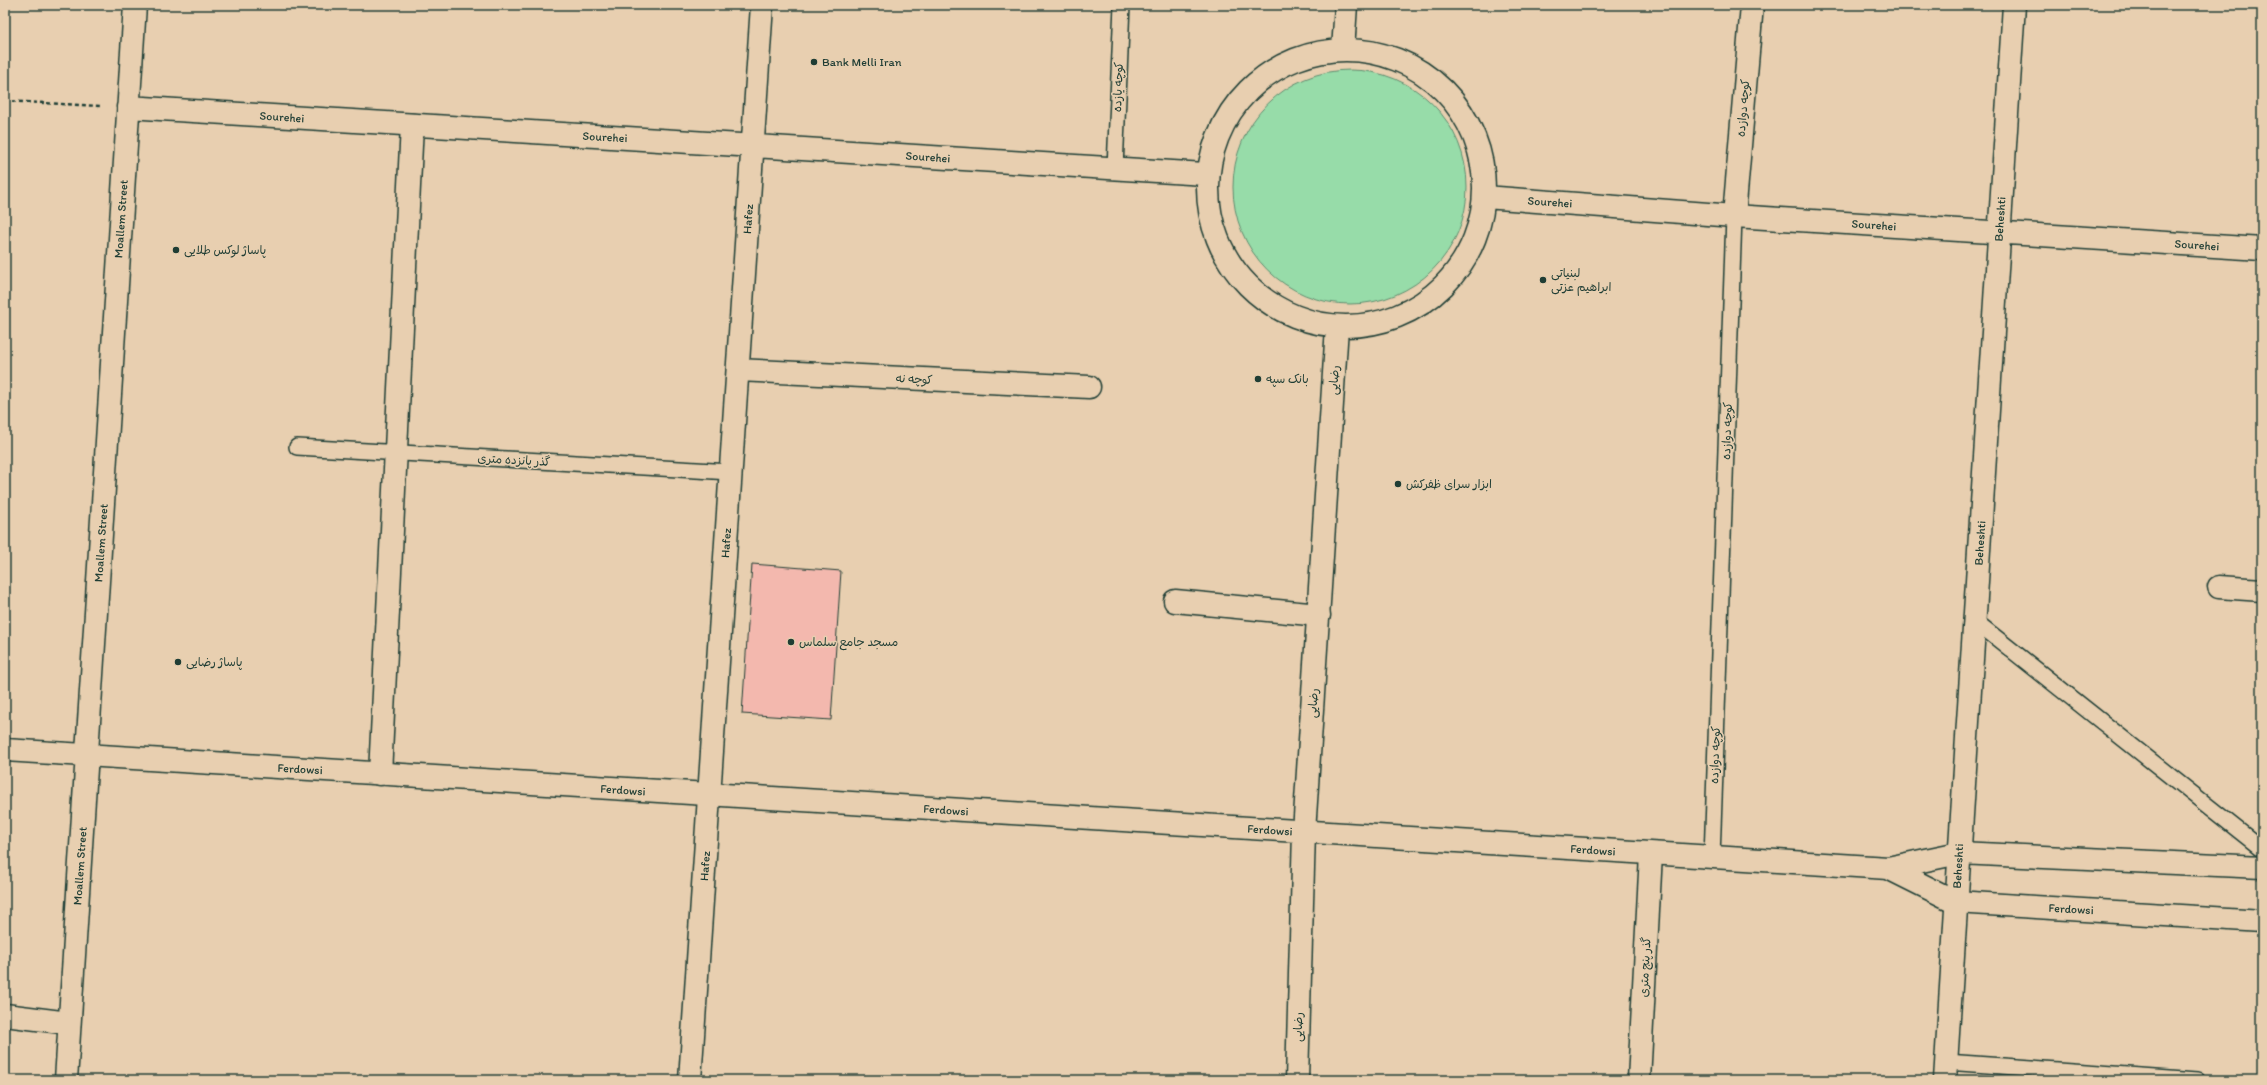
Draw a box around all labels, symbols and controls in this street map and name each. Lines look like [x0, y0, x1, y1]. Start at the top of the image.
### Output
place label: Bank Melli Iran [822, 55, 902, 69]
marker: Bank Melli Iran [809, 57, 819, 67]
street label: کوچه یازده [1110, 62, 1126, 112]
street label: کوچه دوازده [1734, 79, 1753, 138]
street label: Sourehei [259, 108, 305, 126]
street label: Sourehei [582, 129, 628, 145]
street label: Sourehei [905, 148, 951, 166]
street label: Moallem Street [111, 179, 131, 259]
street label: Sourehei [1527, 193, 1573, 211]
street label: Beheshti [1991, 196, 2009, 242]
street label: Hafez [740, 203, 756, 235]
street label: Sourehei [1851, 216, 1897, 234]
street label: Sourehei [2174, 236, 2220, 254]
place label: پاساژ لوکس طلایی [184, 243, 266, 258]
marker: پاساژ لوکس طلایی [171, 245, 181, 255]
place label: لبنیاتی ابراهیم عزتی [1551, 266, 1612, 296]
marker: لبنیاتی ابراهیم عزتی [1538, 275, 1548, 285]
street label: رضایی [1326, 365, 1343, 395]
street label: کوچه نه [895, 371, 933, 387]
place label: بانک سپه [1266, 372, 1309, 387]
marker: بانک سپه [1253, 374, 1263, 384]
street label: کوچه دوازده [1719, 402, 1736, 460]
street label: گذر پانزده متری [477, 451, 551, 470]
place label: ابزار سرای ظفرکش [1406, 477, 1492, 492]
marker: ابزار سرای ظفرکش [1393, 479, 1403, 489]
street label: Moallem Street [91, 503, 111, 583]
street label: Beheshti [1971, 520, 1989, 566]
street label: Hafez [718, 527, 734, 559]
place label: مسجد جامع سلماس [799, 635, 898, 651]
marker: مسجد جامع سلماس [786, 637, 796, 647]
place label: پاساژ رضایی [186, 655, 243, 670]
marker: پاساژ رضایی [173, 657, 183, 667]
street label: رضایی [1305, 688, 1322, 718]
street label: کوچه دوازده [1707, 726, 1724, 784]
street label: Ferdowsi [277, 761, 323, 777]
street label: Ferdowsi [600, 781, 646, 799]
street label: Ferdowsi [923, 801, 969, 819]
street label: Ferdowsi [1247, 821, 1293, 839]
street label: Moallem Street [70, 826, 90, 906]
street label: Ferdowsi [1570, 841, 1616, 859]
street label: Beheshti [1950, 843, 1966, 889]
street label: Hafez [697, 850, 713, 882]
street label: Ferdowsi [2048, 901, 2094, 917]
street label: گذر پنج متری [1636, 936, 1656, 998]
street label: رضایی [1290, 1012, 1307, 1042]

